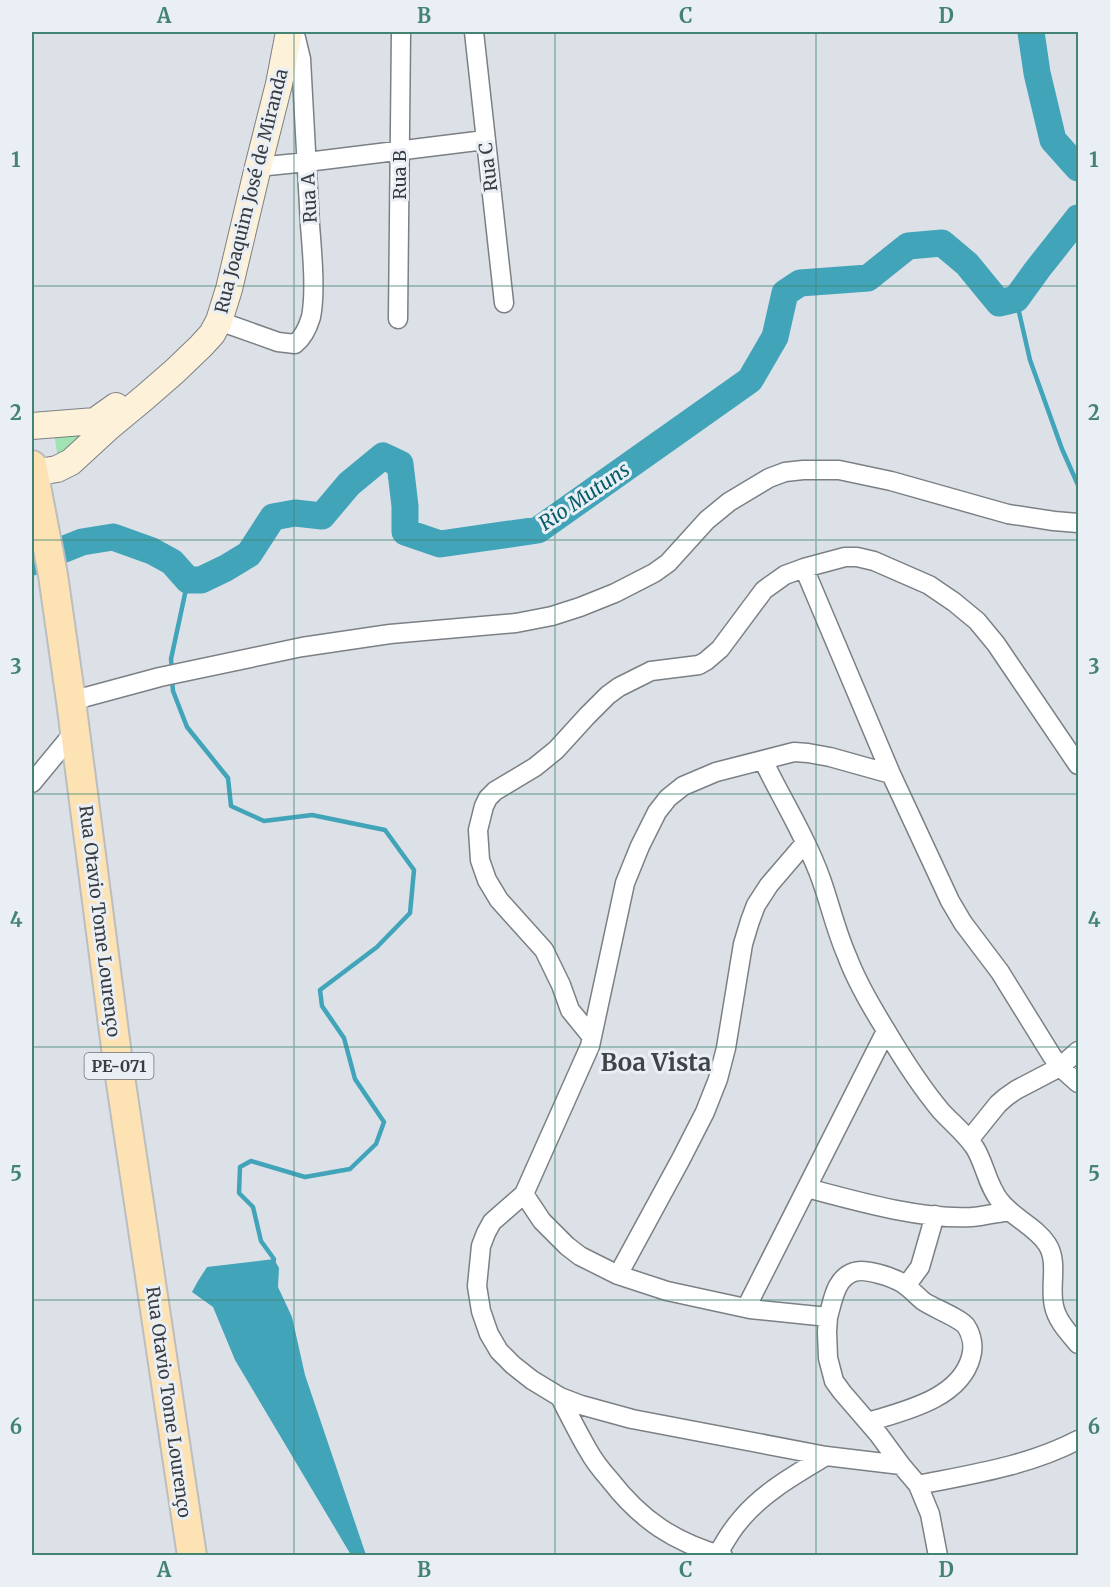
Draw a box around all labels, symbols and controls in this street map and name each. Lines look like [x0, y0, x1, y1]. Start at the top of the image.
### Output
text: A [156, 3, 172, 28]
text: B [417, 3, 431, 28]
text: C [679, 3, 693, 28]
text: D [938, 3, 954, 28]
street label: Rua Joaquim José de Miranda [209, 66, 293, 316]
street label: Rua C [474, 141, 502, 193]
text: 1 [11, 147, 21, 172]
text: 1 [1089, 147, 1099, 172]
street label: Rua B [388, 150, 411, 200]
street label: Rua A [296, 172, 322, 224]
text: 2 [10, 400, 22, 425]
text: 2 [1088, 400, 1100, 425]
water label: Rio Mutuns [534, 457, 634, 535]
text: 3 [10, 654, 22, 679]
text: 3 [1088, 654, 1100, 679]
street label: Rua Otavio Tome Lourenço [74, 804, 126, 1038]
text: 4 [10, 907, 23, 932]
text: 4 [1088, 907, 1101, 932]
district label: Boa Vista [601, 1047, 711, 1078]
road number: PE-071 [84, 1053, 154, 1079]
text: 5 [10, 1161, 22, 1186]
text: 5 [1088, 1161, 1100, 1186]
street label: Rua Otavio Tome Lourenço [141, 1285, 197, 1519]
text: 6 [10, 1414, 22, 1439]
text: 6 [1088, 1414, 1100, 1439]
text: A [156, 1557, 172, 1582]
text: B [417, 1557, 431, 1582]
text: C [679, 1557, 693, 1582]
text: D [938, 1557, 954, 1582]

